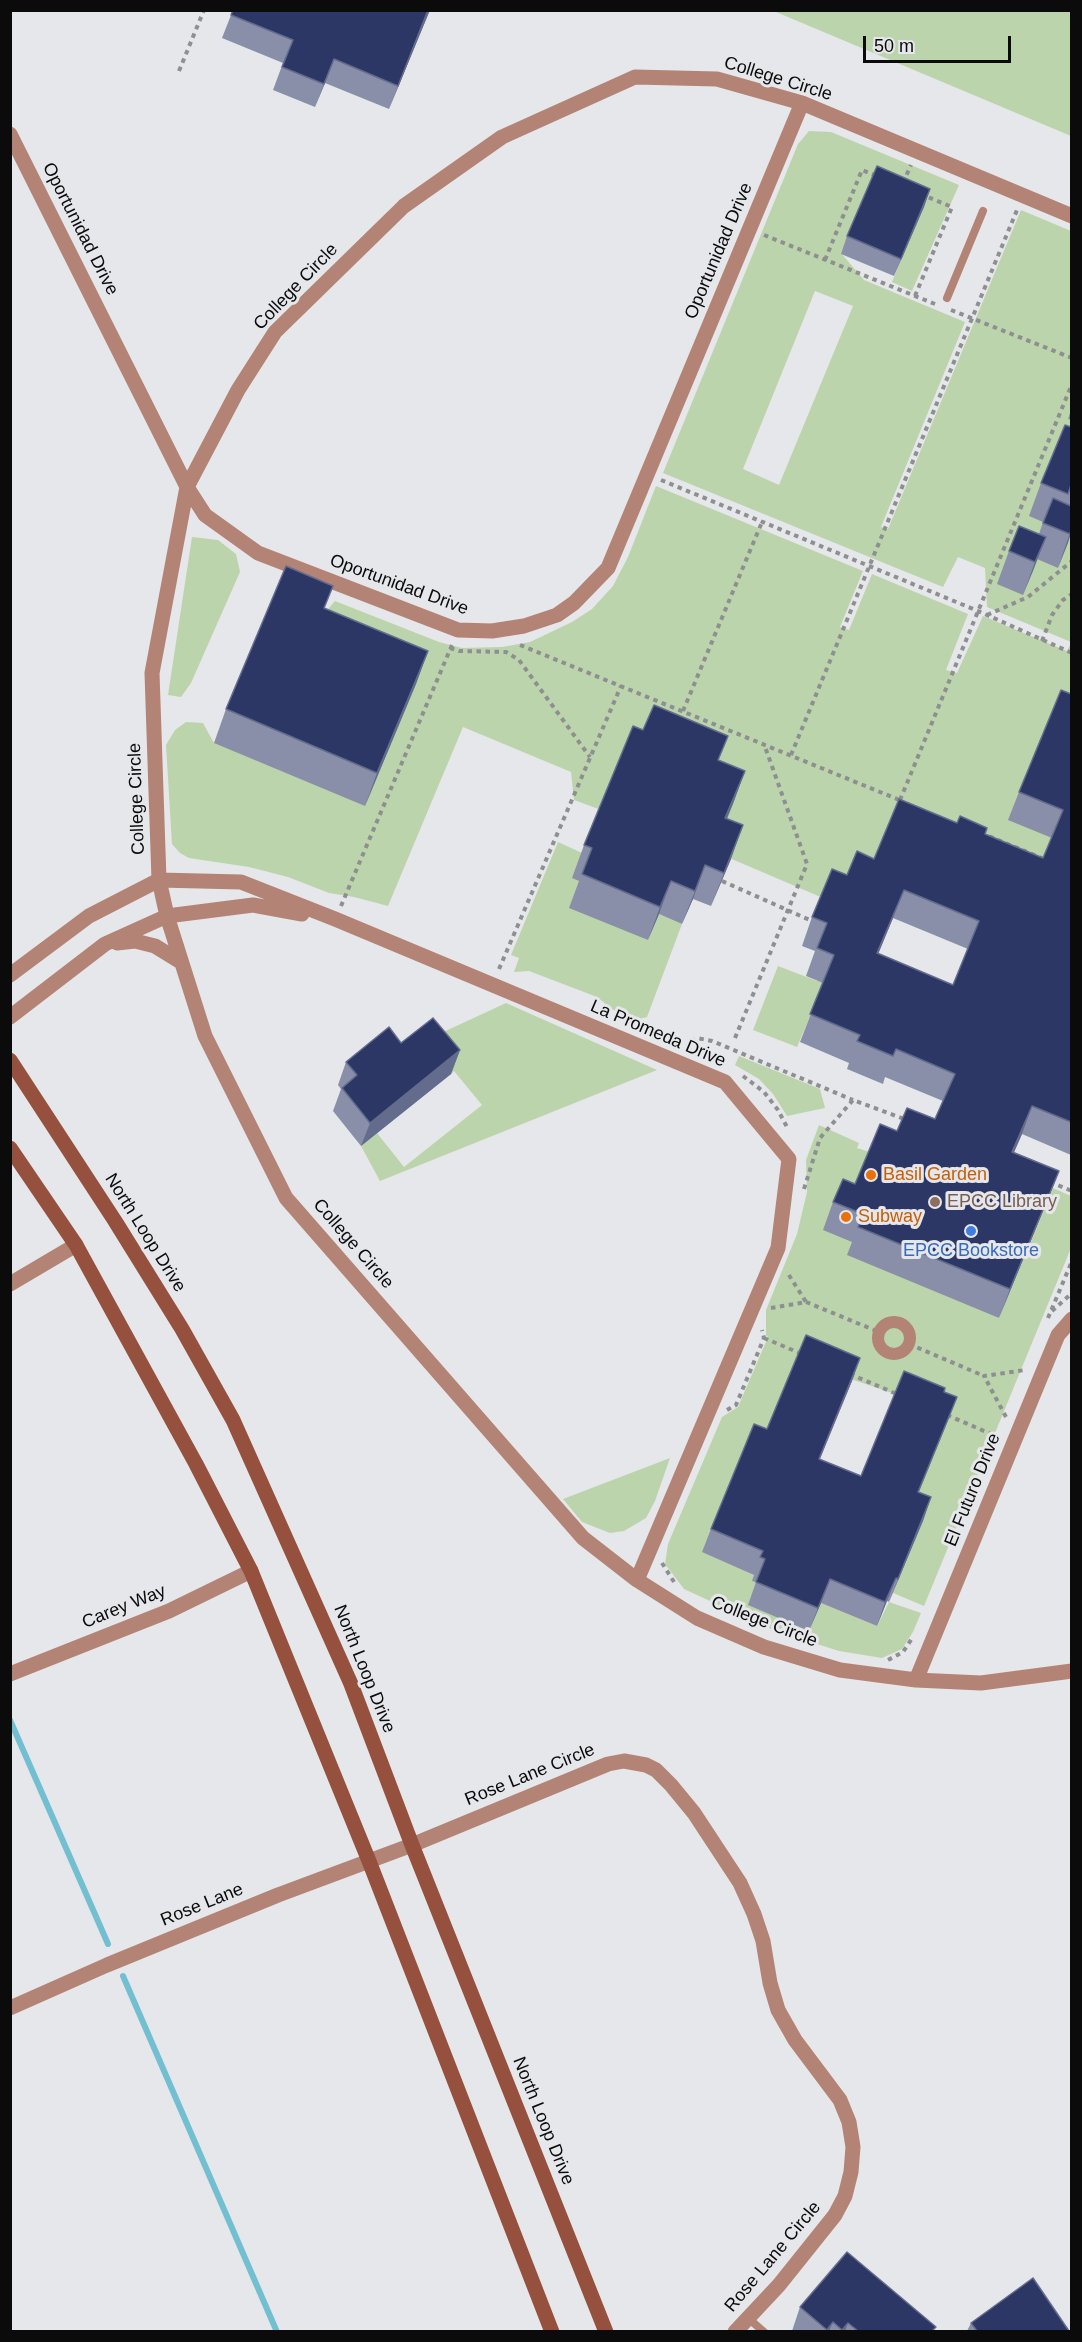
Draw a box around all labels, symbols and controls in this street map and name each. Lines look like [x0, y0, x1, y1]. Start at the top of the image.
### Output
scale bar [866, 24, 1014, 62]
text: 50 m [874, 36, 914, 56]
street label: College Circle [721, 52, 835, 106]
street label: Oportunidad Drive [37, 159, 123, 299]
street label: Oportunidad Drive [681, 180, 757, 322]
street label: College Circle [249, 239, 343, 335]
street label: Oportunidad Drive [327, 550, 471, 620]
street label: College Circle [124, 743, 150, 855]
street label: La Promeda Drive [587, 996, 729, 1072]
place label: Basil Garden [883, 1164, 987, 1186]
marker: Basil Garden [864, 1168, 878, 1182]
street label: North Loop Drive [100, 1170, 190, 1296]
place label: EPCC Library [947, 1191, 1057, 1213]
street label: College Circle [308, 1195, 398, 1293]
marker: EPCC Library [928, 1195, 942, 1209]
place label: Subway [858, 1206, 922, 1228]
marker: Subway [839, 1210, 853, 1224]
marker: EPCC Bookstore [964, 1224, 978, 1238]
place label: EPCC Bookstore [903, 1240, 1039, 1262]
street label: El Futuro Drive [941, 1430, 1005, 1550]
street label: Carey Way [79, 1580, 169, 1634]
street label: College Circle [708, 1592, 820, 1652]
street label: North Loop Drive [329, 1602, 399, 1736]
street label: Rose Lane Circle [462, 1739, 598, 1811]
street label: Rose Lane [158, 1879, 246, 1931]
street label: North Loop Drive [508, 2054, 578, 2188]
street label: Rose Lane Circle [720, 2197, 826, 2317]

